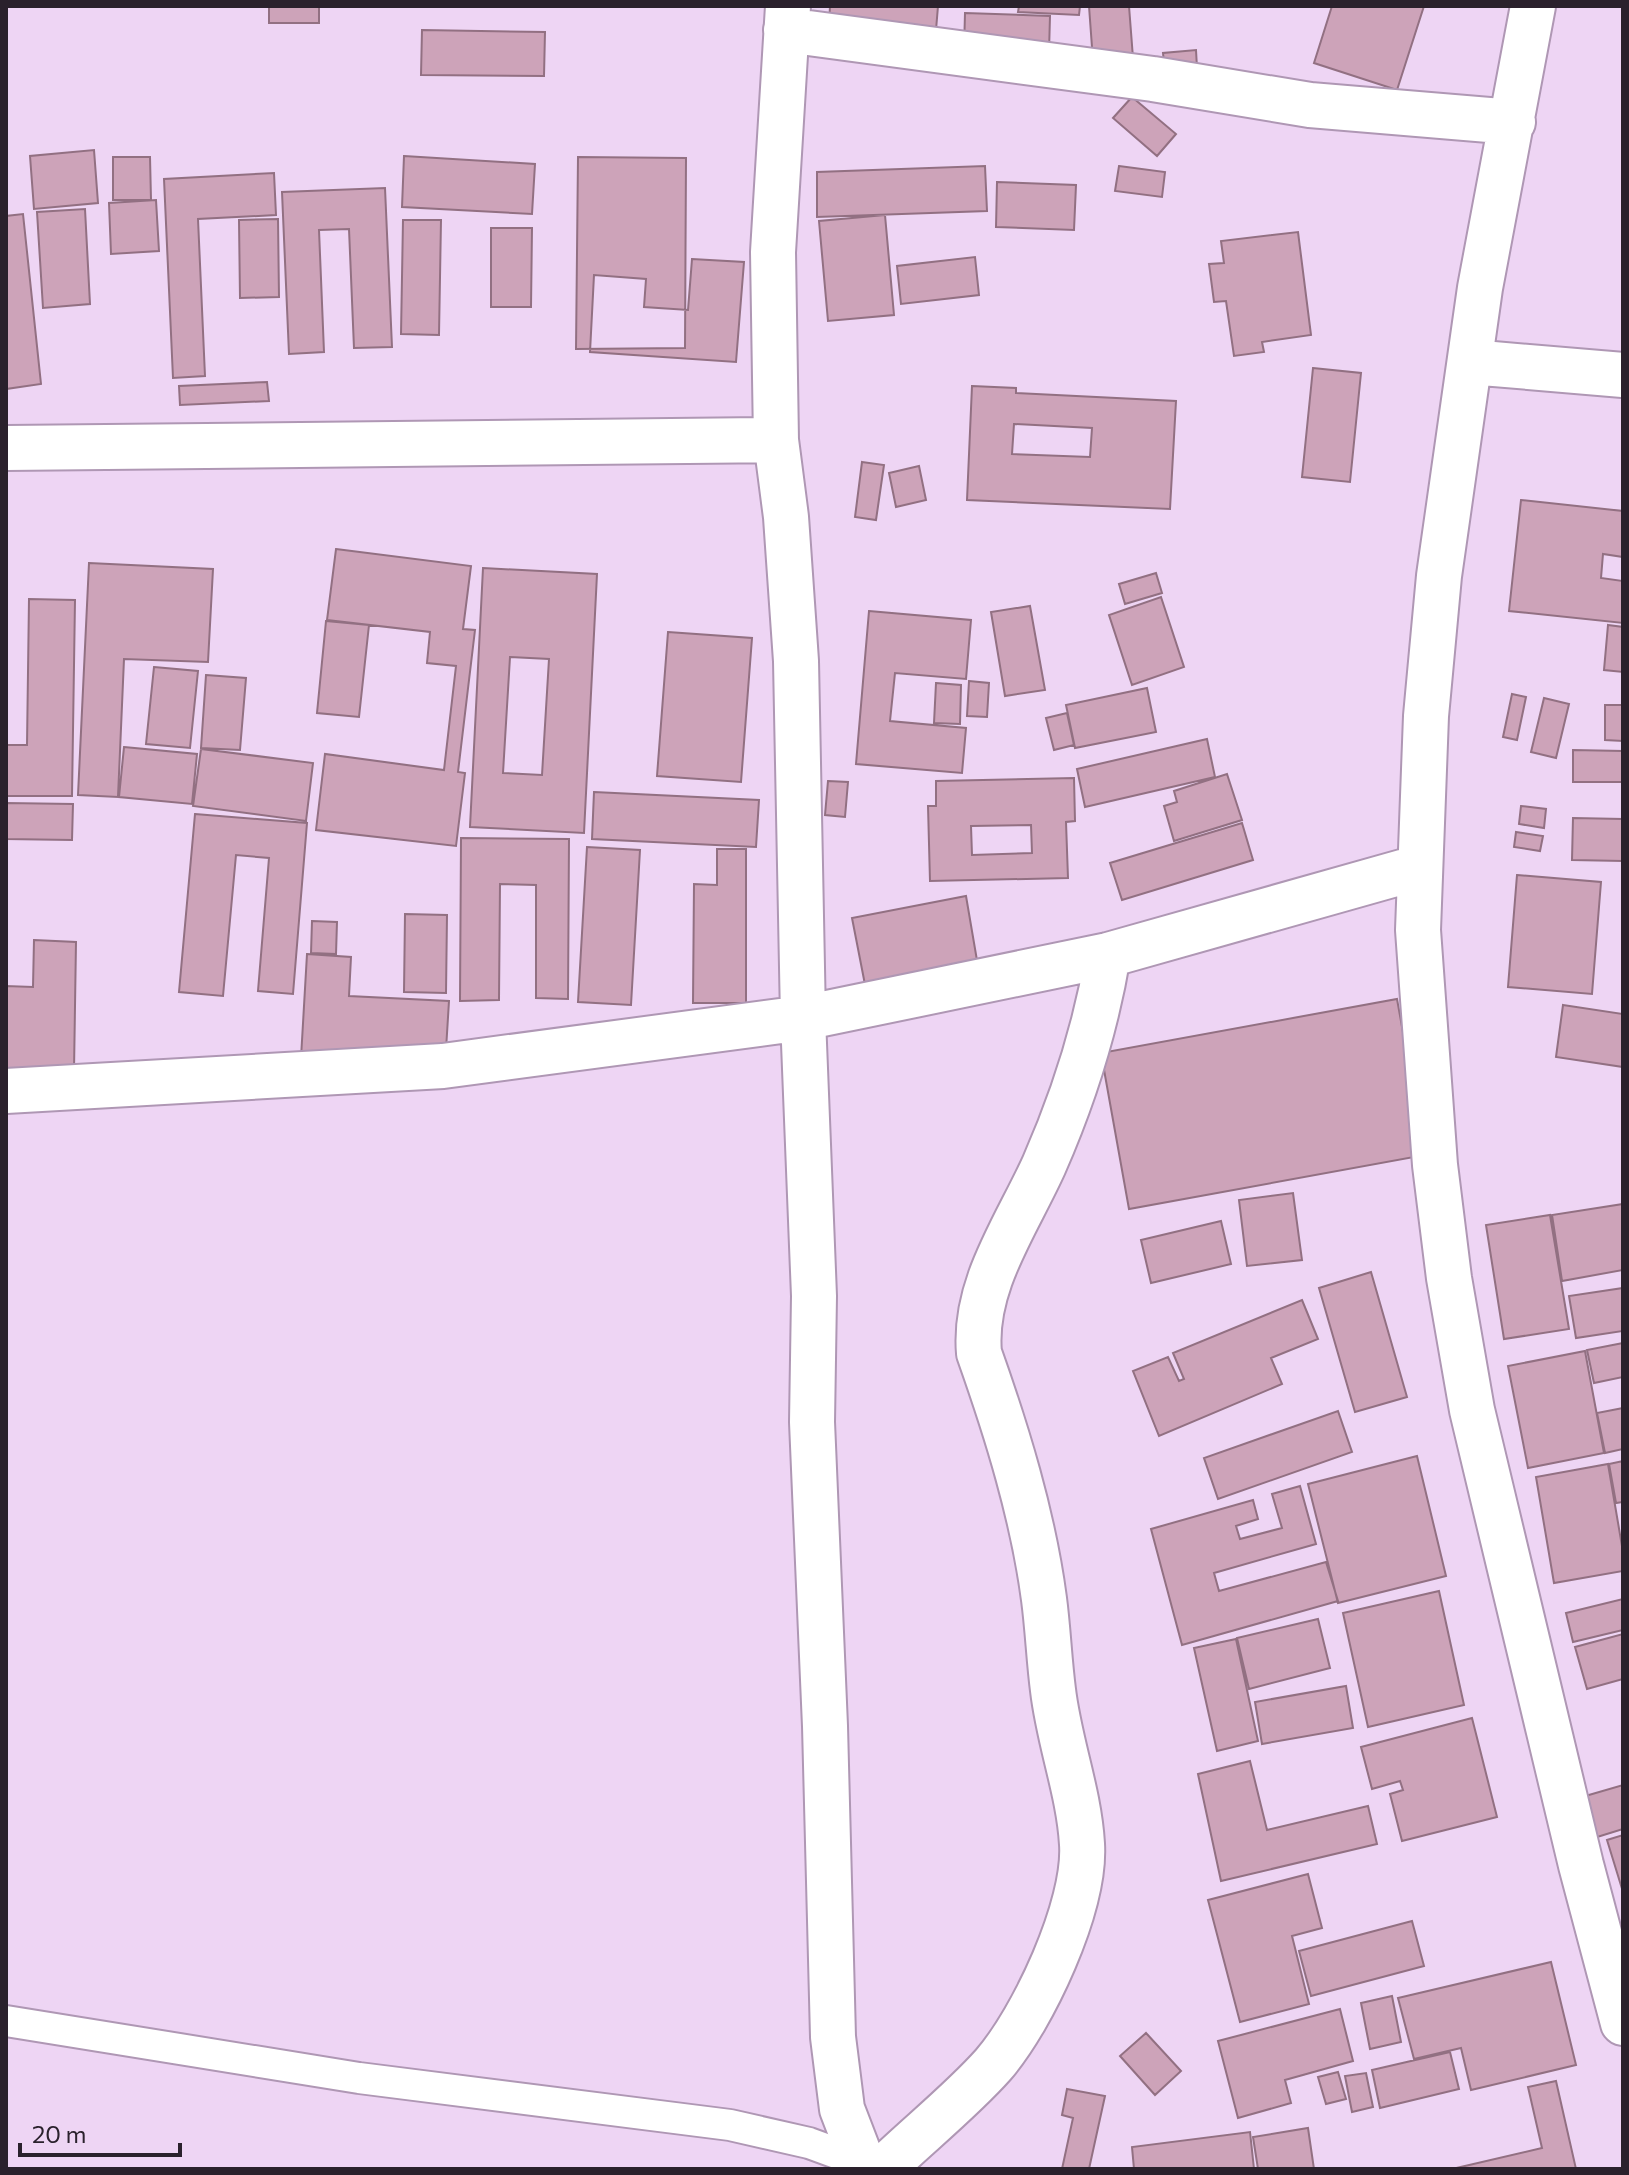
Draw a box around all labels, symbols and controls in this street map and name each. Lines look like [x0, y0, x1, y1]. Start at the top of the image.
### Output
scale bar [20, 2107, 180, 2157]
text: 20 m [32, 2119, 86, 2148]

